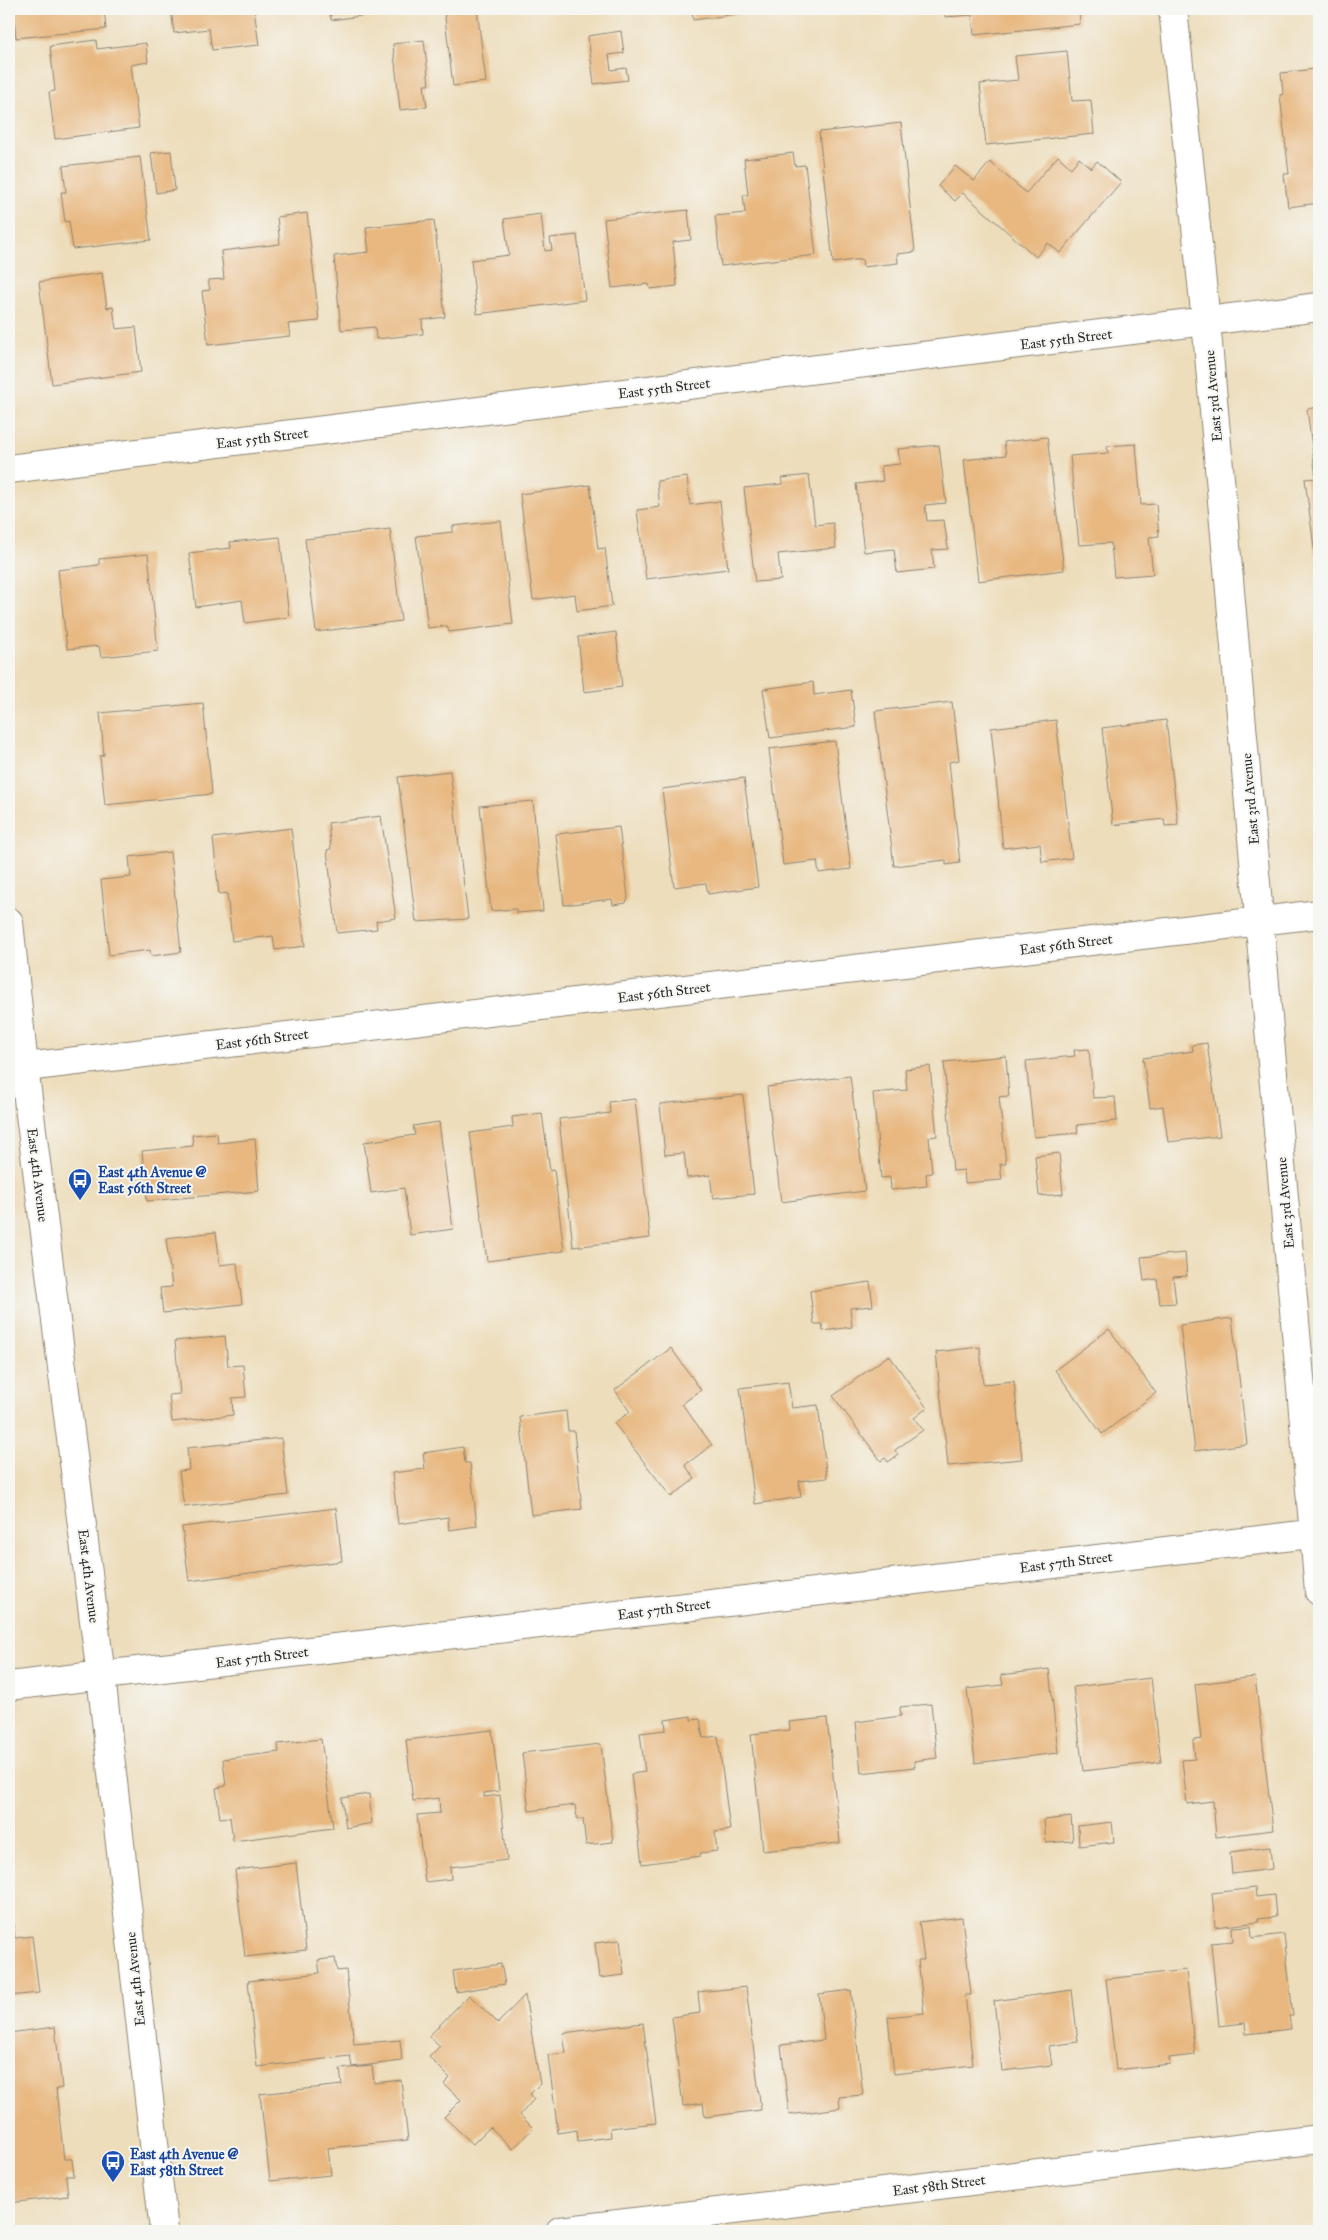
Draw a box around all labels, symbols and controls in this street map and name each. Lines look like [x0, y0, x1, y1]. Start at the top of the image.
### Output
street label: East 55th Street [1019, 325, 1113, 354]
street label: East 3rd Avenue [1201, 349, 1226, 442]
street label: East 55th Street [617, 374, 711, 403]
street label: East 55th Street [215, 424, 309, 453]
street label: East 3rd Avenue [1238, 752, 1263, 845]
street label: East 56th Street [1019, 930, 1113, 959]
street label: East 56th Street [617, 978, 711, 1007]
street label: East 56th Street [215, 1025, 309, 1054]
street label: East 4th Avenue [23, 1127, 52, 1223]
street label: East 3rd Avenue [1273, 1156, 1298, 1249]
place label: East 4th Avenue @ East 56th Street [98, 1164, 207, 1197]
bus stop icon: East 4th Avenue @ East 56th Street [67, 1167, 93, 1201]
street label: East 4th Avenue [74, 1528, 103, 1624]
street label: East 57th Street [1019, 1548, 1114, 1577]
street label: East 57th Street [617, 1595, 712, 1624]
street label: East 57th Street [215, 1643, 310, 1672]
street label: East 4th Avenue [122, 1931, 149, 2027]
place label: East 4th Avenue @ East 58th Street [130, 2146, 239, 2179]
bus stop icon: East 4th Avenue @ East 58th Street [100, 2149, 126, 2183]
street label: East 58th Street [892, 2171, 987, 2200]

